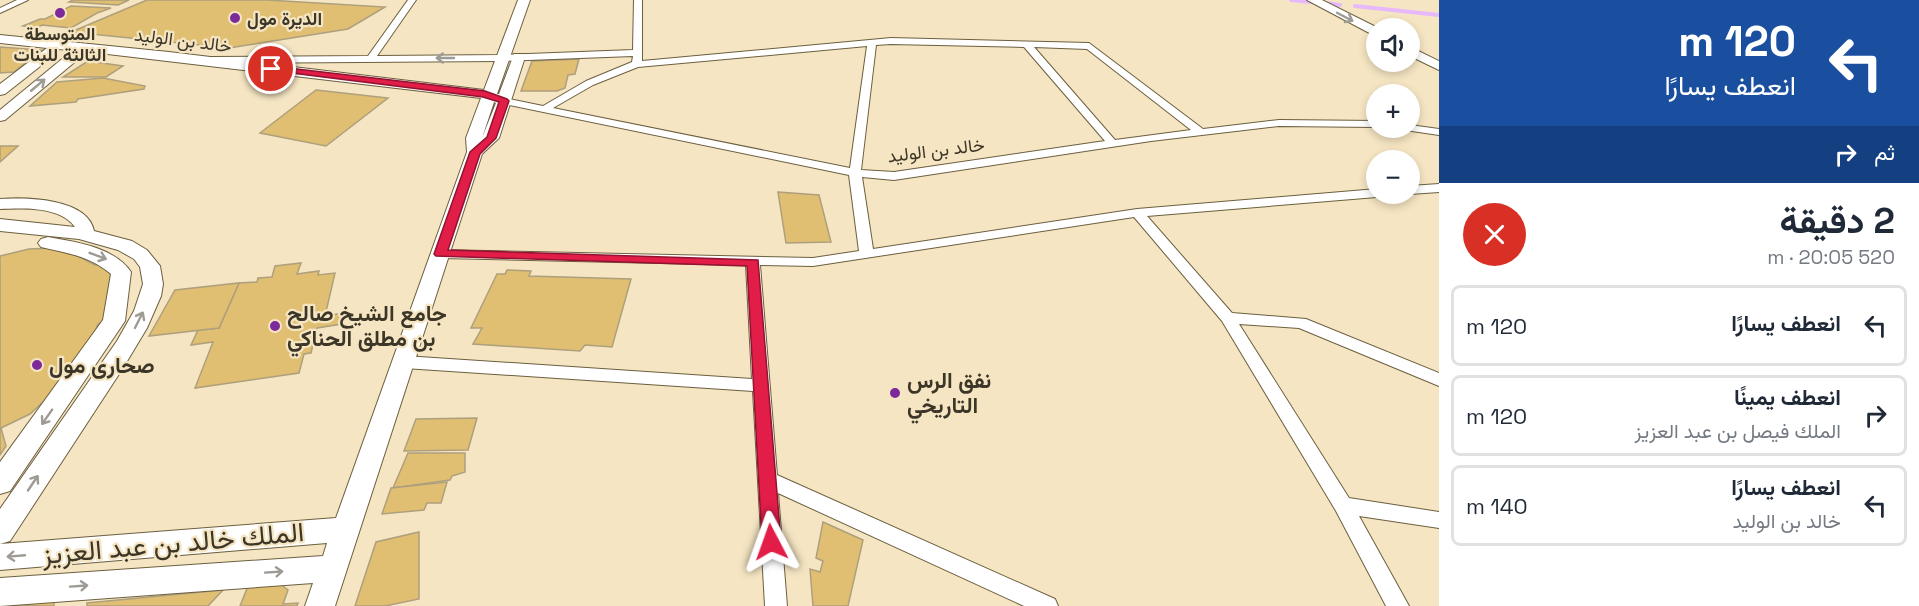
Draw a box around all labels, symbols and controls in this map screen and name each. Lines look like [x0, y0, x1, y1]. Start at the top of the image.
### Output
marker: المتوسطة الثالثة للبنات [53, 6, 67, 20]
place label: الديرة مول [247, 7, 322, 30]
marker: الديرة مول [228, 11, 242, 25]
one-way arrow [1336, 11, 1353, 23]
text: 120 m [1678, 15, 1796, 68]
map controls [1366, 18, 1420, 204]
button: sound [1366, 18, 1420, 72]
place label: المتوسطة الثالثة للبنات [14, 22, 106, 66]
street label: خالد بن الوليد [133, 23, 233, 57]
icon: left [1817, 24, 1895, 102]
pin [245, 43, 296, 94]
icon: arrive [254, 52, 287, 85]
one-way arrow [435, 52, 455, 64]
text: انعطف يسارًا [1664, 68, 1796, 103]
one-way arrow [30, 78, 46, 91]
button: + [1366, 84, 1420, 138]
street label: خالد بن الوليد [886, 133, 986, 167]
icon: right [1829, 138, 1862, 171]
text: ثم [1874, 138, 1895, 166]
button: − [1366, 150, 1420, 204]
text: 2 دقيقة [1780, 198, 1895, 244]
button: close [1463, 203, 1526, 266]
text: 520 m · 20:05 [1767, 244, 1895, 270]
one-way arrow [88, 251, 107, 262]
place label: جامع الشيخ صالح بن مطلق الحناكي [287, 299, 447, 357]
text: انعطف يسارًا [1731, 309, 1841, 337]
icon: left [1859, 309, 1892, 342]
one-way arrow [133, 311, 145, 329]
text: 120 m [1466, 312, 1527, 340]
marker: جامع الشيخ صالح بن مطلق الحناكي [268, 319, 282, 333]
place label: صحارى مول [49, 351, 155, 379]
marker: صحارى مول [30, 358, 44, 372]
place label: نفق الرس التاريخي [907, 366, 991, 424]
text: انعطف يمينًا [1734, 383, 1841, 411]
marker: نفق الرس التاريخي [888, 386, 902, 400]
icon: right [1859, 399, 1892, 432]
text: 120 m [1466, 402, 1527, 430]
one-way arrow [41, 408, 53, 424]
text: الملك فيصل بن عبد العزيز [1635, 418, 1841, 444]
text: انعطف يسارًا [1731, 473, 1841, 501]
one-way arrow [27, 476, 39, 492]
icon: left [1859, 489, 1892, 522]
text: 140 m [1466, 492, 1528, 520]
text: خالد بن الوليد [1732, 508, 1841, 534]
position arrow [739, 510, 803, 574]
street label: الملك خالد بن عبد العزيز [40, 514, 305, 572]
one-way arrow [6, 551, 26, 562]
one-way arrow [263, 566, 283, 577]
one-way arrow [69, 580, 89, 591]

